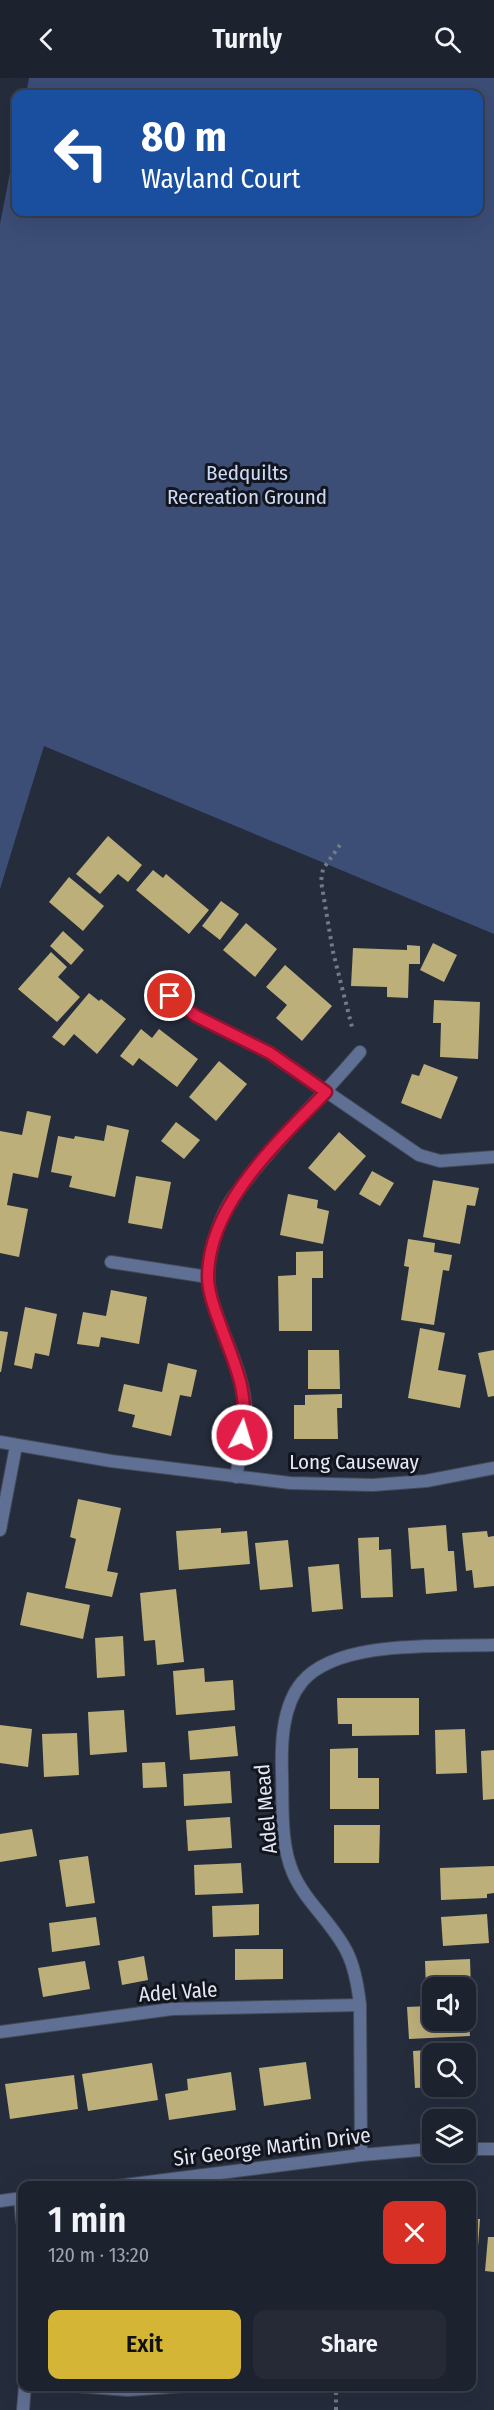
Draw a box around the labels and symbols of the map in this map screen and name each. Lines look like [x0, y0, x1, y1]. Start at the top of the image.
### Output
park label: Bedquilts Recreation Ground [167, 460, 327, 510]
pin [144, 970, 195, 1021]
position arrow [210, 1403, 274, 1467]
street label: Long Causeway [289, 1449, 419, 1475]
street label: Adel Mead [249, 1763, 283, 1855]
street label: Adel Vale [138, 1976, 218, 2008]
street label: Sir George Martin Drive [172, 2122, 372, 2172]

